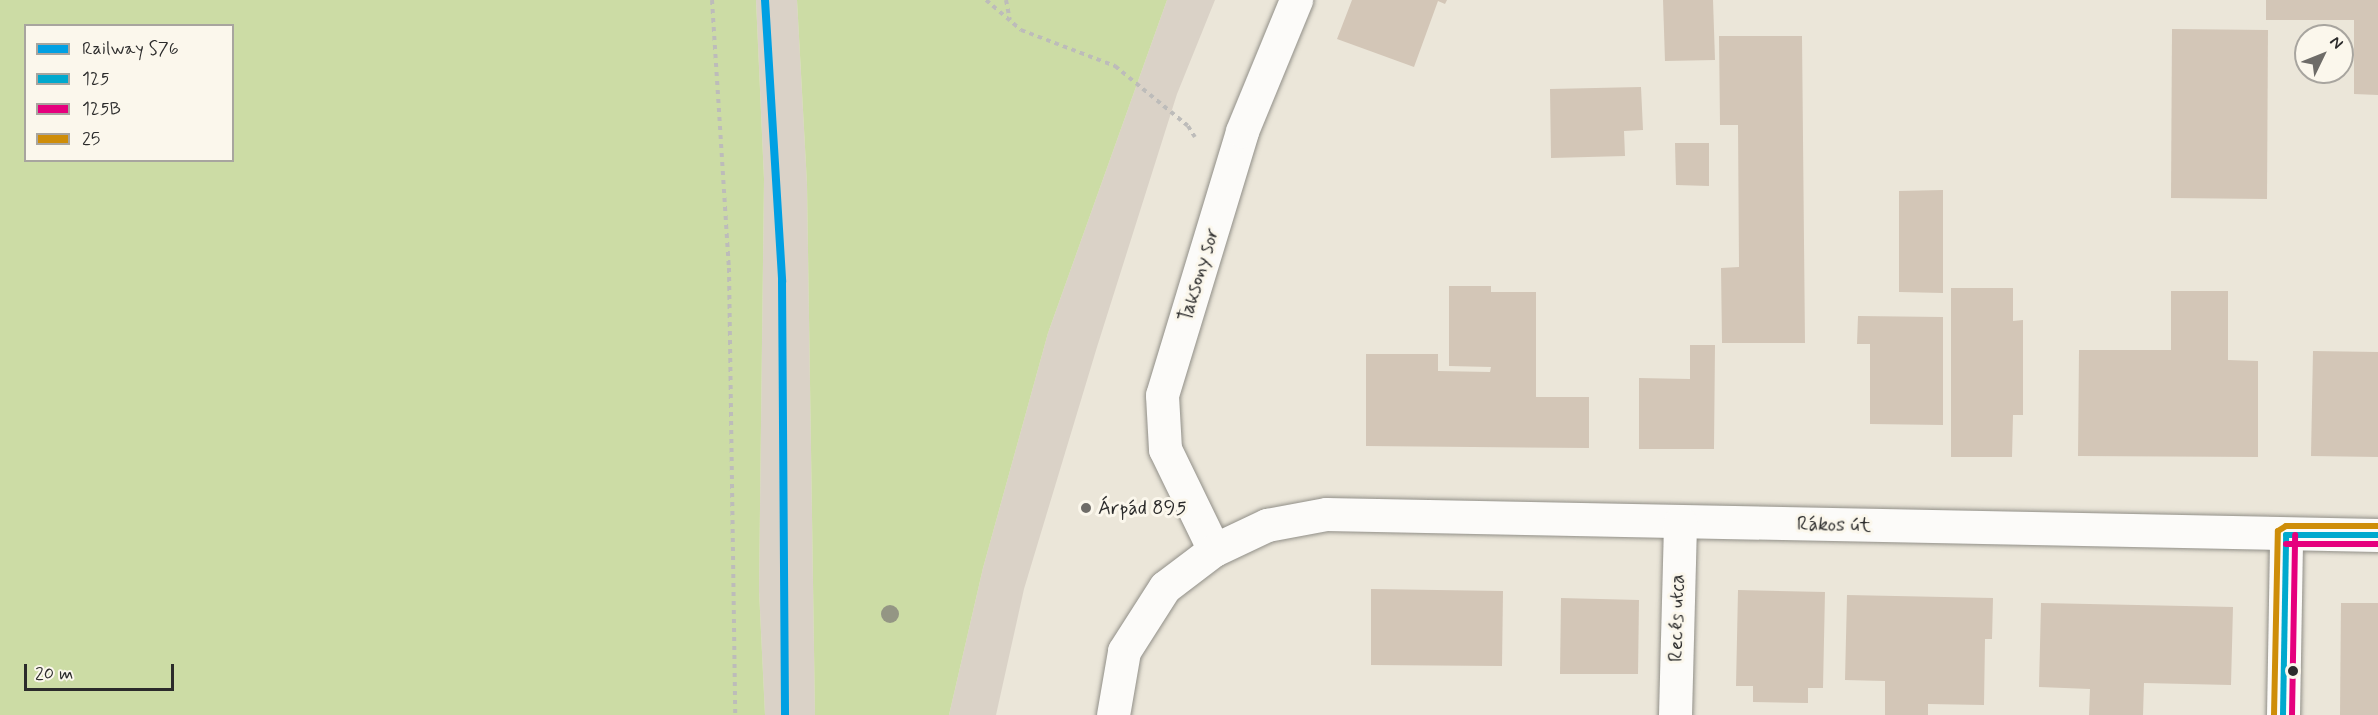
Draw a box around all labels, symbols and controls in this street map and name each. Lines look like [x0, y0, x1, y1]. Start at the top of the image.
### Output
legend [24, 24, 234, 162]
north arrow [2294, 24, 2354, 84]
text: N [2325, 32, 2347, 54]
text: Railway S76 [82, 37, 179, 61]
text: 125 [82, 67, 110, 91]
text: 125B [82, 97, 121, 121]
text: 25 [82, 127, 100, 151]
street label: Taksony sor [1173, 225, 1225, 325]
place label: Árpád 895 [1098, 496, 1187, 520]
marker: Árpád 895 [1079, 501, 1093, 515]
street label: Rákos út [1797, 512, 1871, 538]
street label: Recés utca [1664, 571, 1690, 665]
scale bar [27, 652, 177, 690]
text: 20 m [35, 662, 73, 686]
unlabelled marker [2287, 665, 2299, 677]

